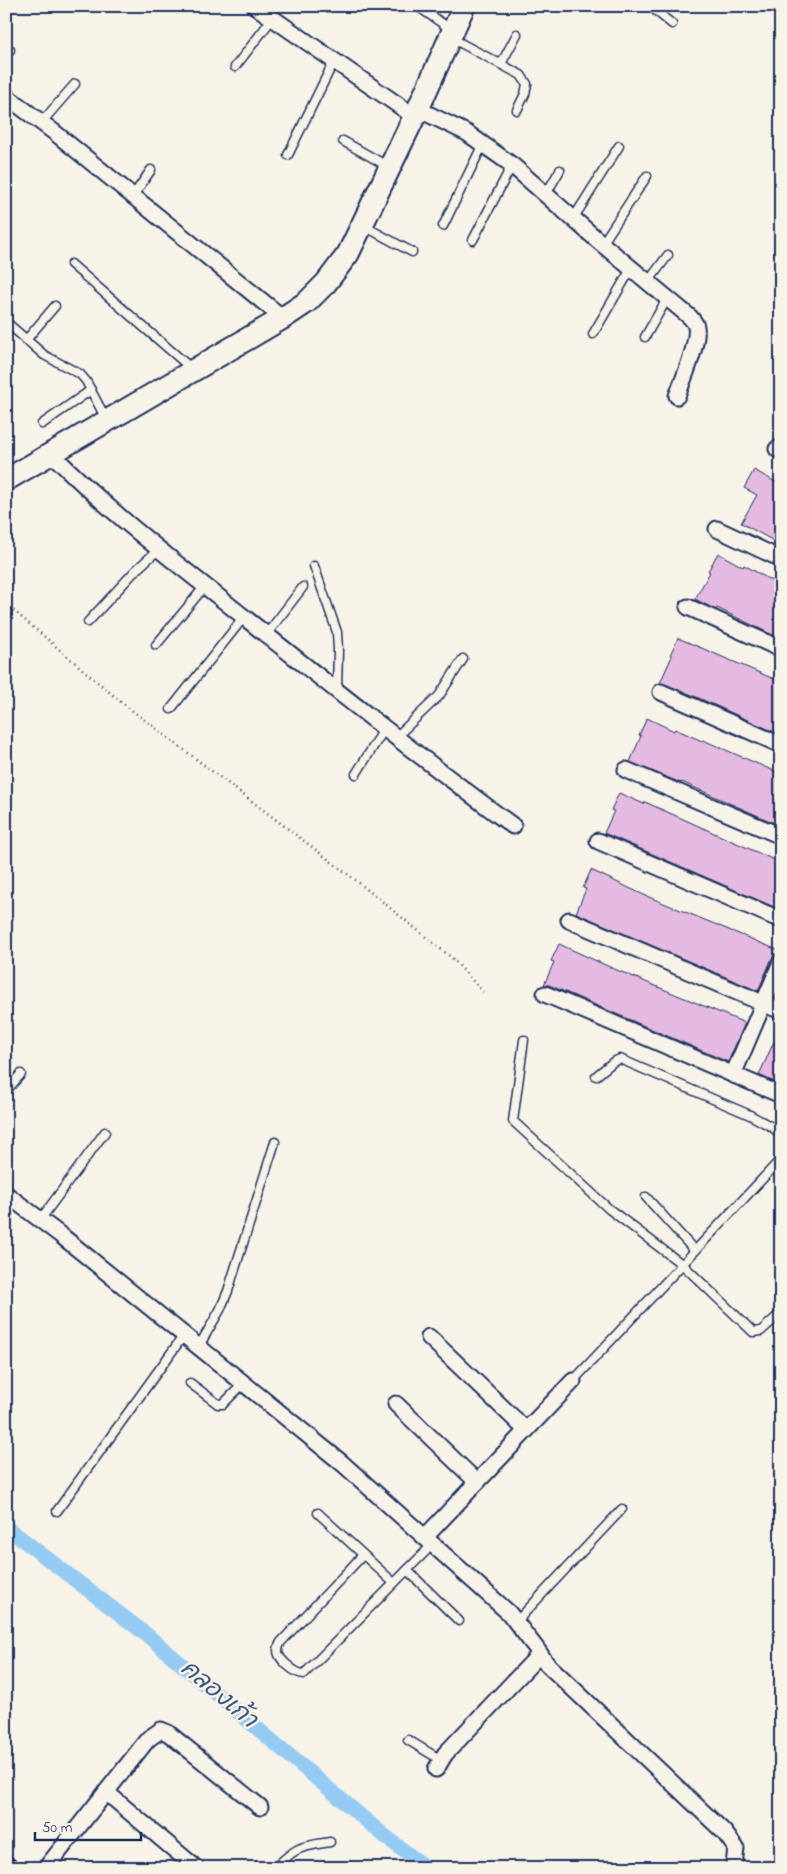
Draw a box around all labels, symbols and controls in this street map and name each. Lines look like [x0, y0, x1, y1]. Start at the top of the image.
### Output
water label: คลองเก้า [172, 1652, 265, 1738]
scale bar [35, 1809, 141, 1841]
text: 50 m [42, 1817, 73, 1839]

